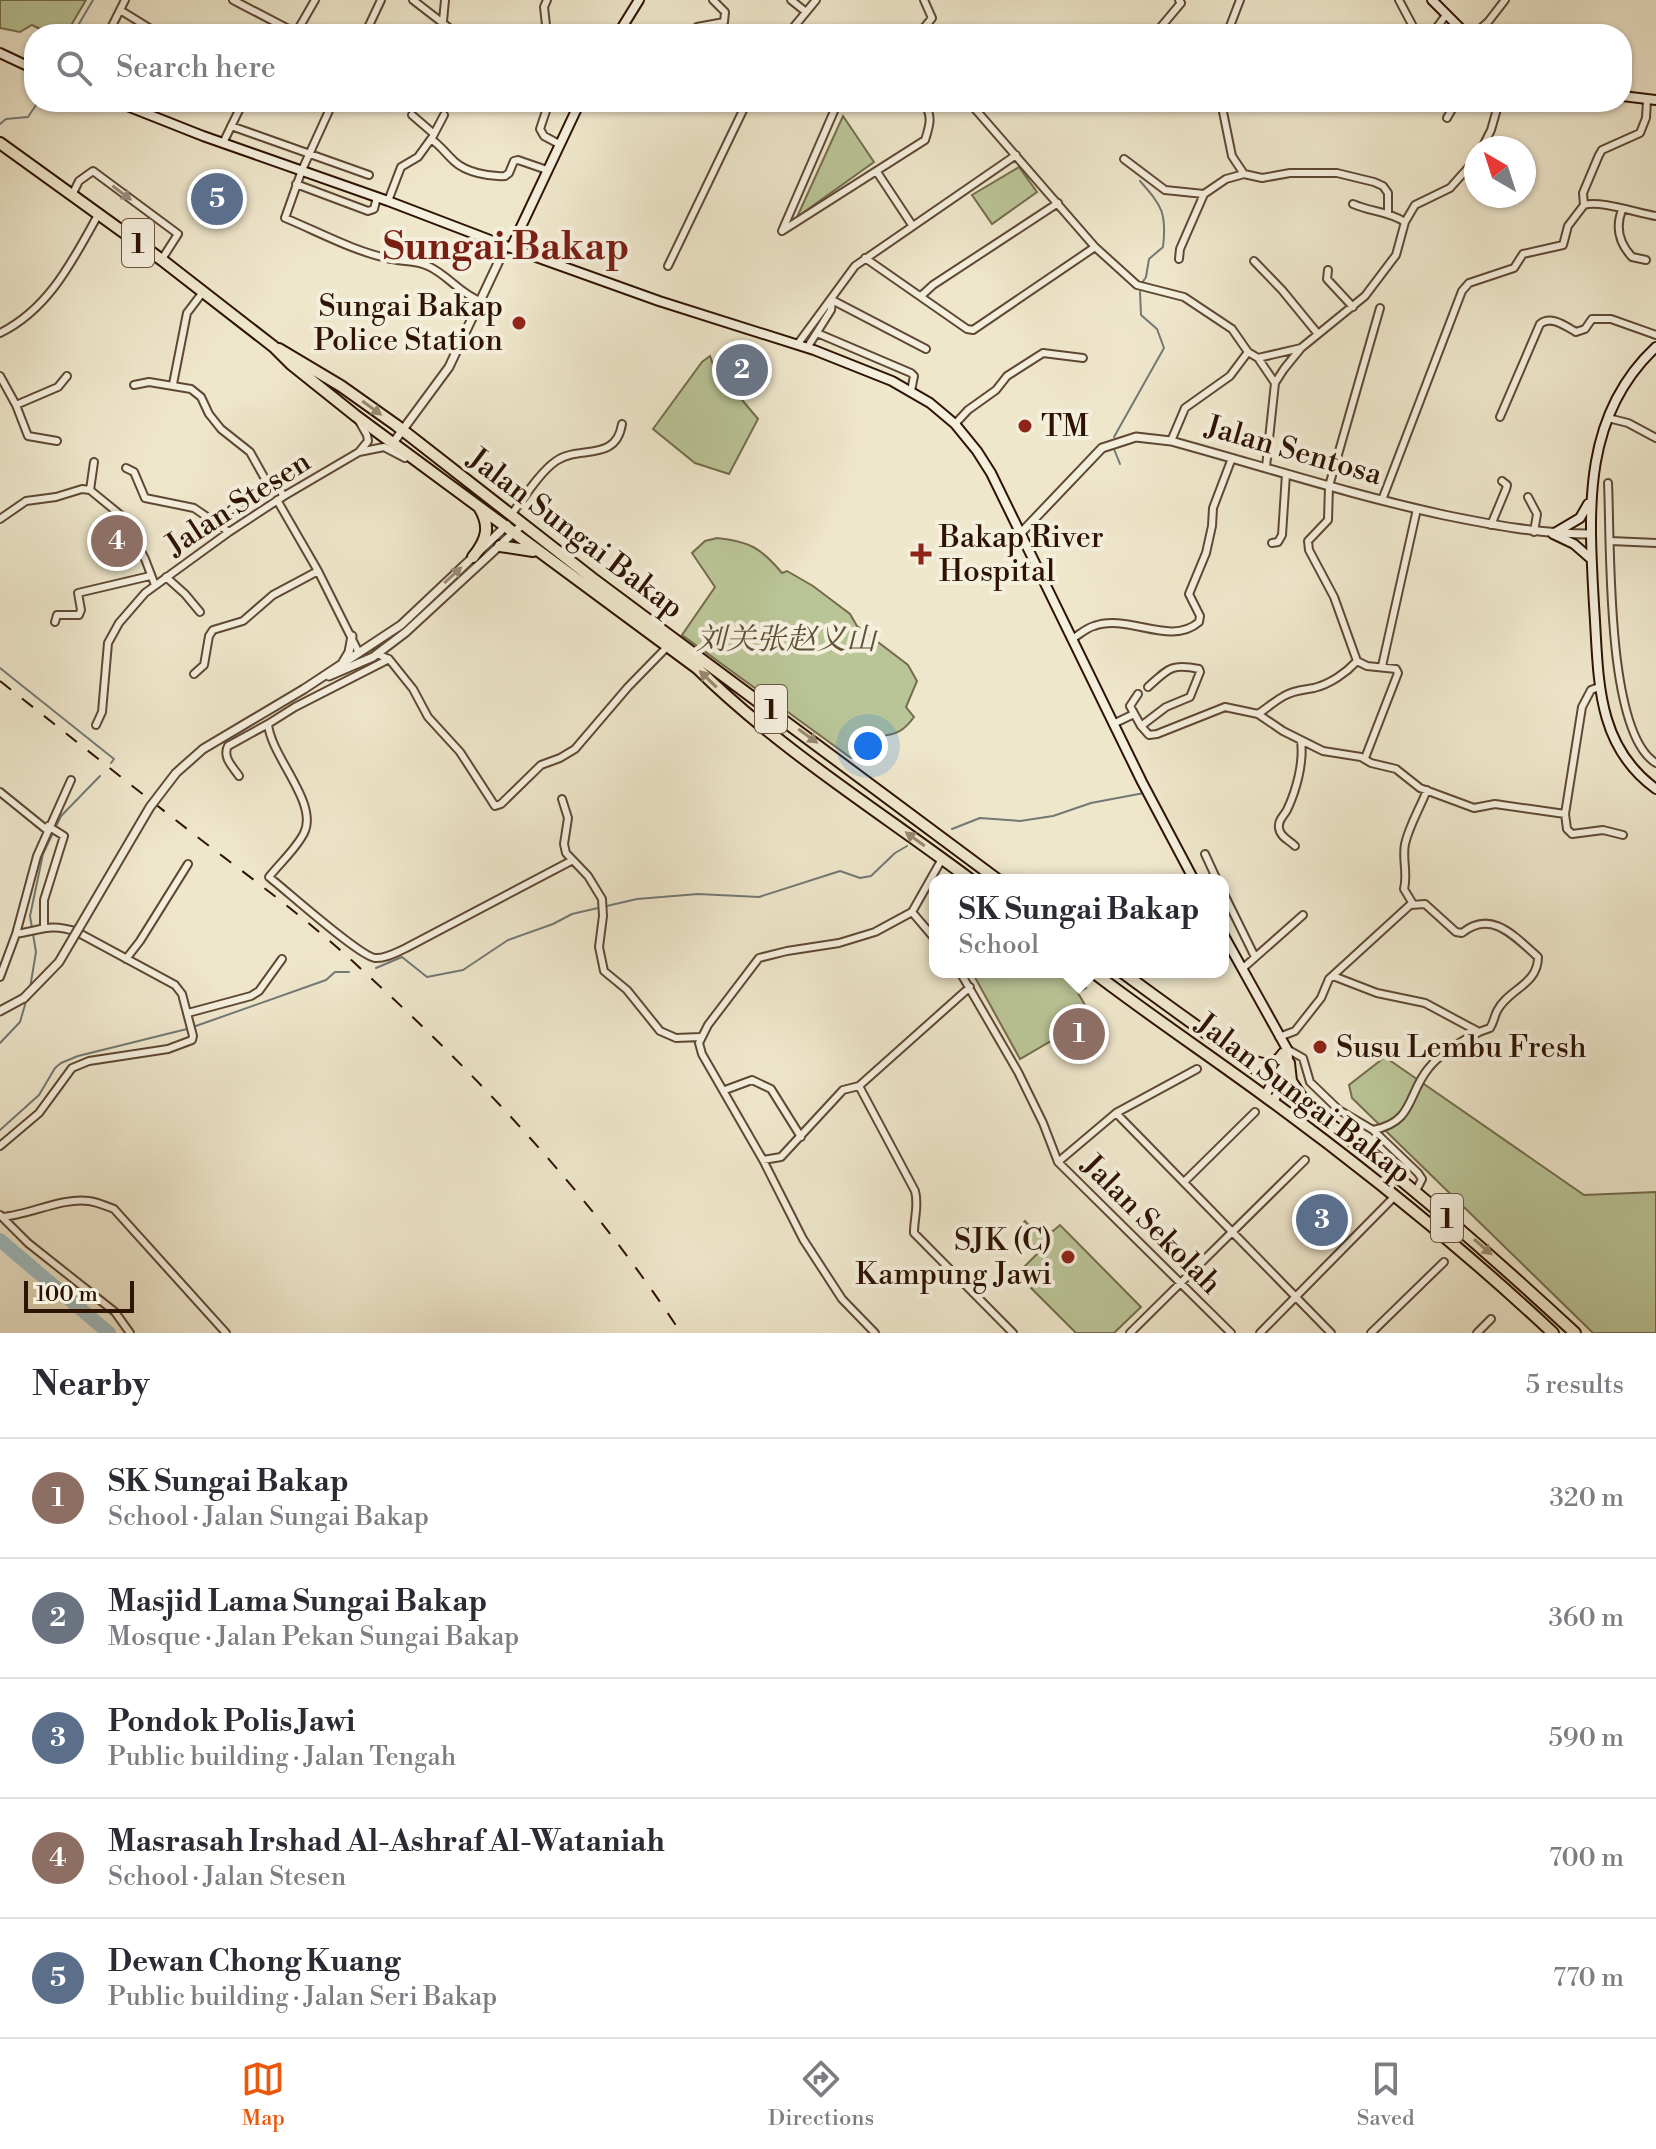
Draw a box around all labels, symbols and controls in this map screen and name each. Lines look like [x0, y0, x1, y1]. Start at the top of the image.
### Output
search box [24, 24, 1632, 112]
icon: search [52, 46, 96, 90]
text: Search here [116, 49, 276, 87]
north arrow [1464, 136, 1536, 208]
pin: 5 [191, 169, 243, 229]
one-way arrow [112, 184, 132, 200]
road number: 1 [122, 219, 154, 267]
district label: Sungai Bakap [383, 224, 629, 271]
place label: Sungai Bakap Police Station [314, 288, 503, 360]
marker: Sungai Bakap Police Station [510, 314, 528, 332]
pin: 2 [716, 340, 768, 400]
one-way arrow [361, 400, 382, 415]
street label: Jalan Sentosa [1200, 407, 1387, 494]
place label: TM [1041, 408, 1089, 446]
marker: TM [1016, 417, 1034, 435]
street label: Jalan Sungai Bakap [459, 440, 691, 627]
street label: Jalan Stesen [158, 443, 318, 565]
pin: 4 [91, 511, 143, 571]
place label: Bakap River Hospital [938, 519, 1104, 591]
marker: Bakap River Hospital [910, 543, 932, 565]
one-way arrow [444, 567, 463, 585]
park label: 刘关张赵义山 [696, 621, 879, 659]
one-way arrow [699, 671, 718, 689]
road number: 1 [755, 685, 787, 733]
your location [848, 726, 888, 766]
one-way arrow [797, 728, 818, 744]
one-way arrow [905, 831, 926, 847]
popup [929, 874, 1229, 978]
text: SK Sungai Bakap [959, 891, 1199, 929]
text: School [959, 929, 1039, 961]
pin: 1 [1053, 1004, 1105, 1064]
street label: Jalan Sungai Bakap [1187, 1005, 1419, 1192]
place label: Susu Lembu Fresh [1336, 1029, 1587, 1067]
marker: Susu Lembu Fresh [1311, 1038, 1329, 1056]
street label: Jalan Sekolah [1073, 1146, 1229, 1303]
pin: 3 [1296, 1190, 1348, 1250]
road number: 1 [1431, 1194, 1463, 1242]
place label: SJK (C) Kampung Jawi [855, 1222, 1052, 1294]
one-way arrow [1473, 1238, 1492, 1256]
marker: SJK (C) Kampung Jawi [1059, 1248, 1077, 1266]
scale bar [24, 1277, 134, 1313]
text: 100 m [36, 1281, 98, 1308]
text: Nearby [32, 1364, 150, 1406]
text: 5 results [1526, 1369, 1624, 1401]
text: SK Sungai Bakap [108, 1463, 349, 1501]
text: 1 [52, 1482, 64, 1514]
text: 320 m [1549, 1482, 1624, 1514]
text: School · Jalan Sungai Bakap [108, 1501, 429, 1533]
text: Masjid Lama Sungai Bakap [108, 1583, 487, 1621]
text: 2 [50, 1602, 66, 1634]
text: 360 m [1549, 1602, 1624, 1634]
text: Mosque · Jalan Pekan Sungai Bakap [108, 1621, 519, 1653]
text: Pondok Polis Jawi [108, 1703, 355, 1741]
text: 3 [50, 1722, 66, 1754]
text: 590 m [1549, 1722, 1624, 1754]
text: Public building · Jalan Tengah [108, 1741, 456, 1773]
text: Masrasah Irshad Al-Ashraf Al-Wataniah [108, 1823, 665, 1861]
text: 4 [49, 1842, 67, 1874]
text: 700 m [1549, 1842, 1624, 1874]
text: School · Jalan Stesen [108, 1861, 346, 1893]
text: Dewan Chong Kuang [108, 1943, 400, 1981]
text: 5 [50, 1962, 66, 1994]
text: 770 m [1553, 1962, 1624, 1994]
text: Public building · Jalan Seri Bakap [108, 1981, 497, 2013]
tab: Map [241, 2057, 285, 2132]
tab: Directions [768, 2057, 874, 2132]
tab: Saved [1357, 2057, 1415, 2132]

